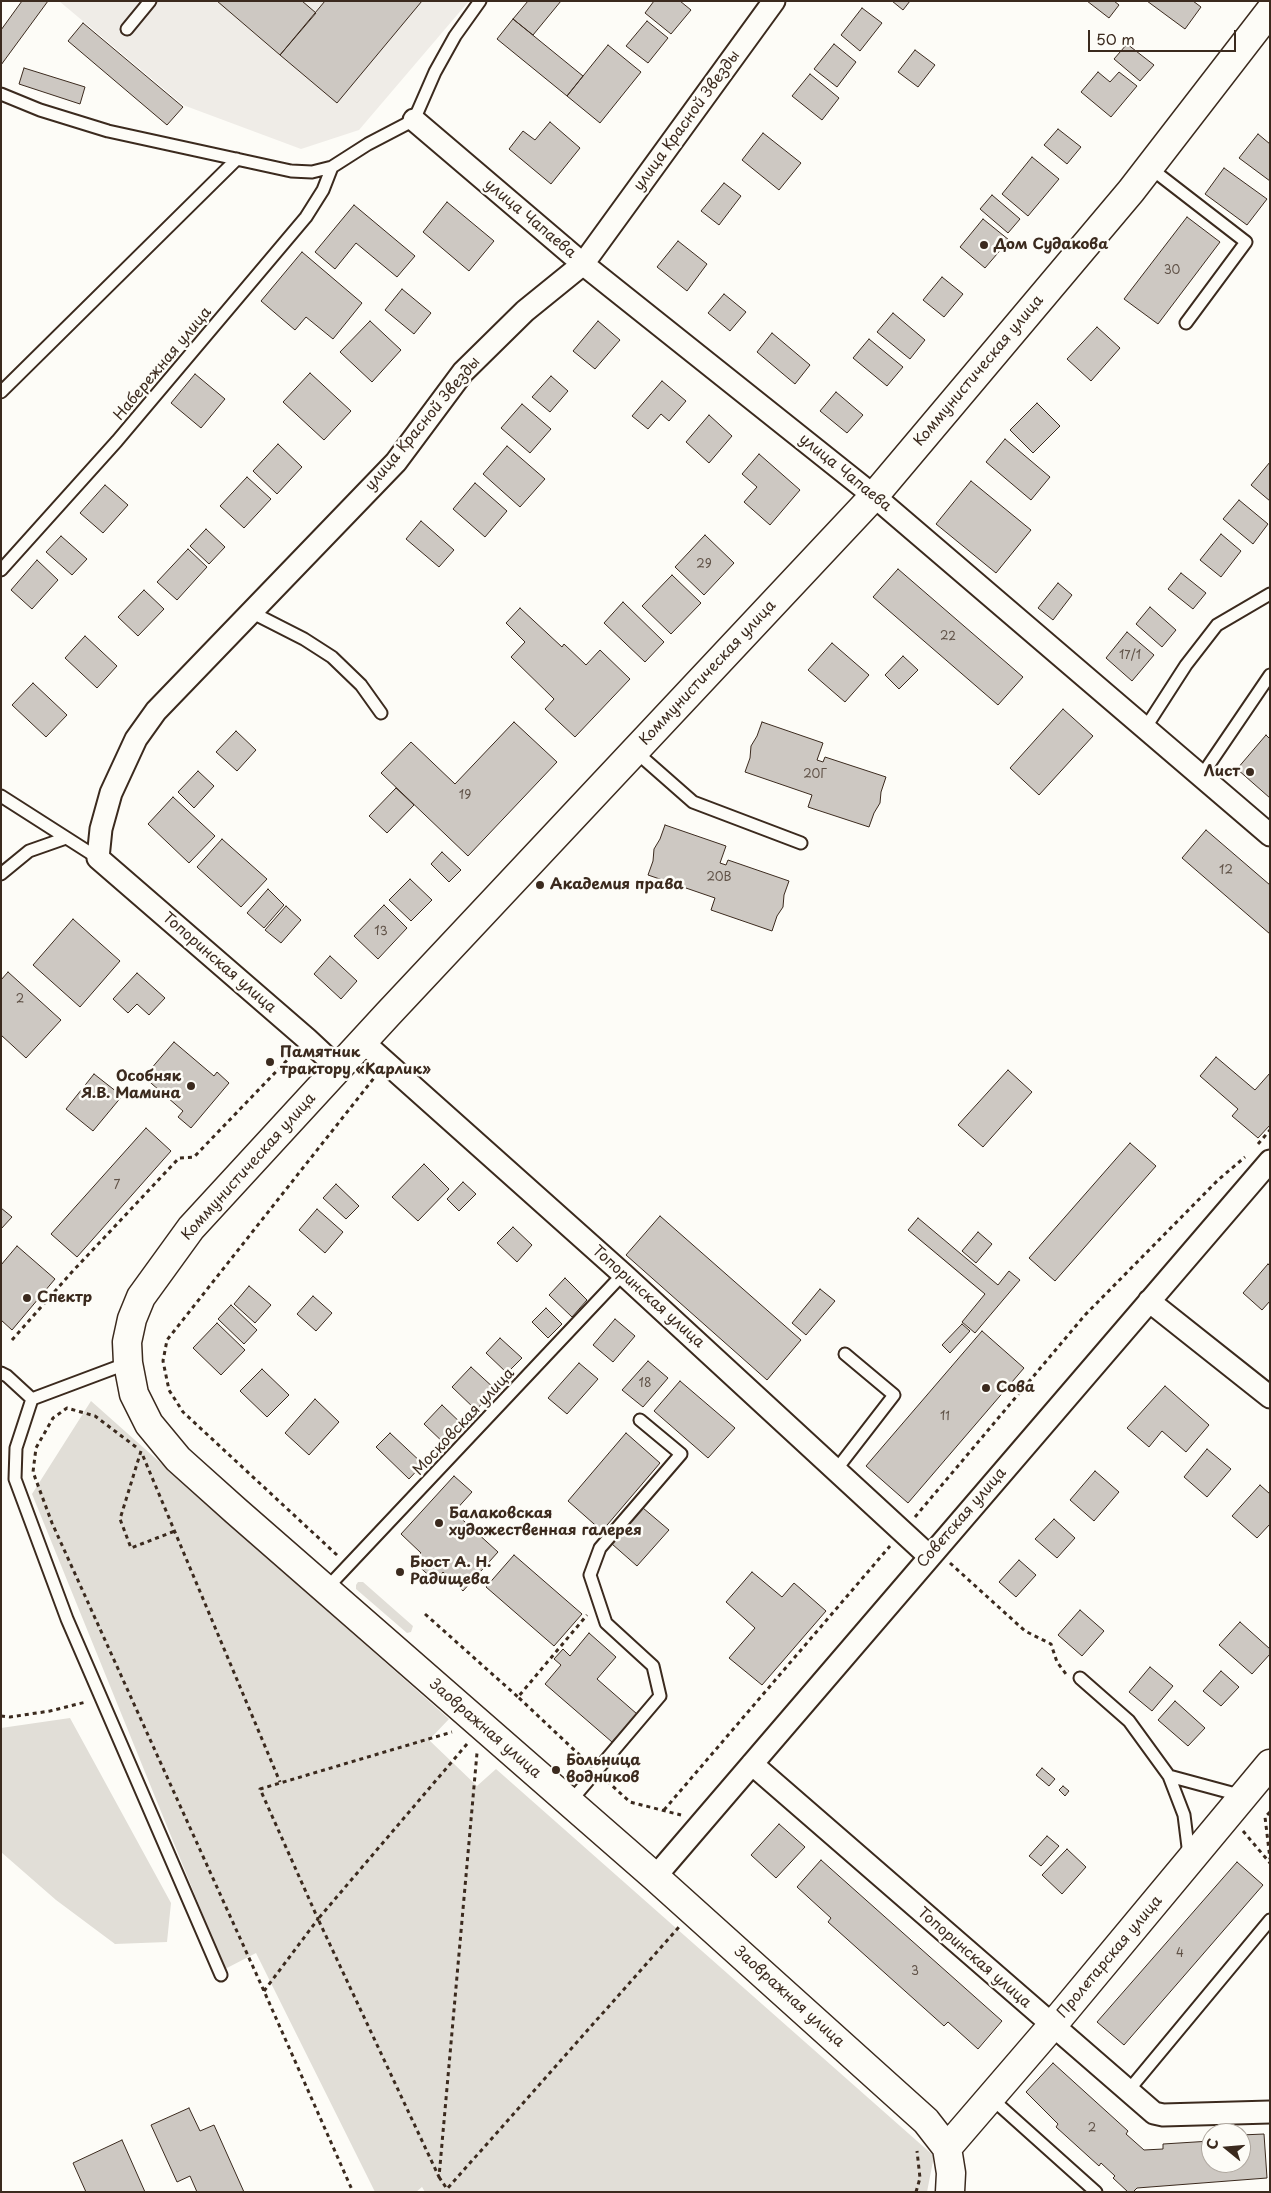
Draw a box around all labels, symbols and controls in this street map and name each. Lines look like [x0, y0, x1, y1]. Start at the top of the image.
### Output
scale bar [1091, 20, 1238, 52]
text: 50 m [1096, 27, 1135, 50]
street label: улица Красной Звезды [630, 47, 744, 195]
street label: улица Чапаева [481, 176, 579, 262]
place label: Дом Судакова [994, 236, 1108, 254]
marker: Дом Судакова [978, 239, 990, 251]
house number: 30 [1164, 264, 1180, 278]
street label: Коммунистическая улица [911, 292, 1047, 450]
street label: Набережная улица [110, 304, 216, 424]
street label: улица Красной Звезды [362, 353, 484, 495]
street label: улица Чапаева [795, 430, 895, 516]
house number: 29 [696, 558, 712, 572]
street label: Коммунистическая улица [636, 597, 780, 749]
house number: 22 [940, 630, 956, 644]
house number: 17/1 [1119, 649, 1141, 663]
place label: Лист [1204, 763, 1240, 781]
marker: Лист [1244, 766, 1256, 778]
house number: 20Г [803, 768, 827, 782]
house number: 19 [459, 789, 471, 803]
house number: 12 [1219, 864, 1233, 878]
house number: 20В [706, 871, 732, 885]
place label: Академия права [550, 876, 684, 894]
marker: Академия права [534, 879, 546, 891]
street label: Топоринская улица [159, 909, 279, 1017]
house number: 13 [374, 925, 388, 939]
house number: 2 [16, 993, 24, 1007]
place label: Памятник трактору «Карлик» [280, 1044, 431, 1079]
marker: Памятник трактору «Карлик» [264, 1056, 276, 1068]
place label: Особняк Я.В. Мамина [81, 1068, 181, 1103]
marker: Особняк Я.В. Мамина [185, 1080, 197, 1092]
street label: Коммунистическая улица [178, 1090, 320, 1244]
house number: 7 [114, 1179, 120, 1193]
street label: Топоринская улица [588, 1242, 708, 1352]
place label: Спектр [37, 1289, 92, 1307]
marker: Спектр [21, 1292, 33, 1304]
street label: Московская улица [410, 1365, 518, 1479]
house number: 18 [639, 1377, 651, 1391]
place label: Сова [996, 1379, 1035, 1397]
marker: Сова [980, 1382, 992, 1394]
house number: 11 [940, 1410, 950, 1424]
street label: Советская улица [914, 1464, 1010, 1572]
place label: Балаковская художественная галерея [449, 1505, 642, 1540]
marker: Балаковская художественная галерея [433, 1517, 445, 1529]
place label: Бюст А. Н. Радищева [410, 1554, 492, 1589]
marker: Бюст А. Н. Радищева [394, 1566, 406, 1578]
street label: Заовражная улица [426, 1676, 544, 1782]
place label: Больница водников [566, 1752, 641, 1787]
marker: Больница водников [550, 1764, 562, 1776]
street label: Пролетарская улица [1054, 1892, 1166, 2022]
street label: Топоринская улица [914, 1904, 1034, 2012]
street label: Заовражная улица [730, 1943, 848, 2051]
house number: 4 [1176, 1947, 1184, 1961]
house number: 3 [911, 1965, 919, 1979]
house number: 2 [1088, 2122, 1096, 2136]
north arrow [1201, 2123, 1251, 2173]
text: С [1201, 2136, 1224, 2152]

